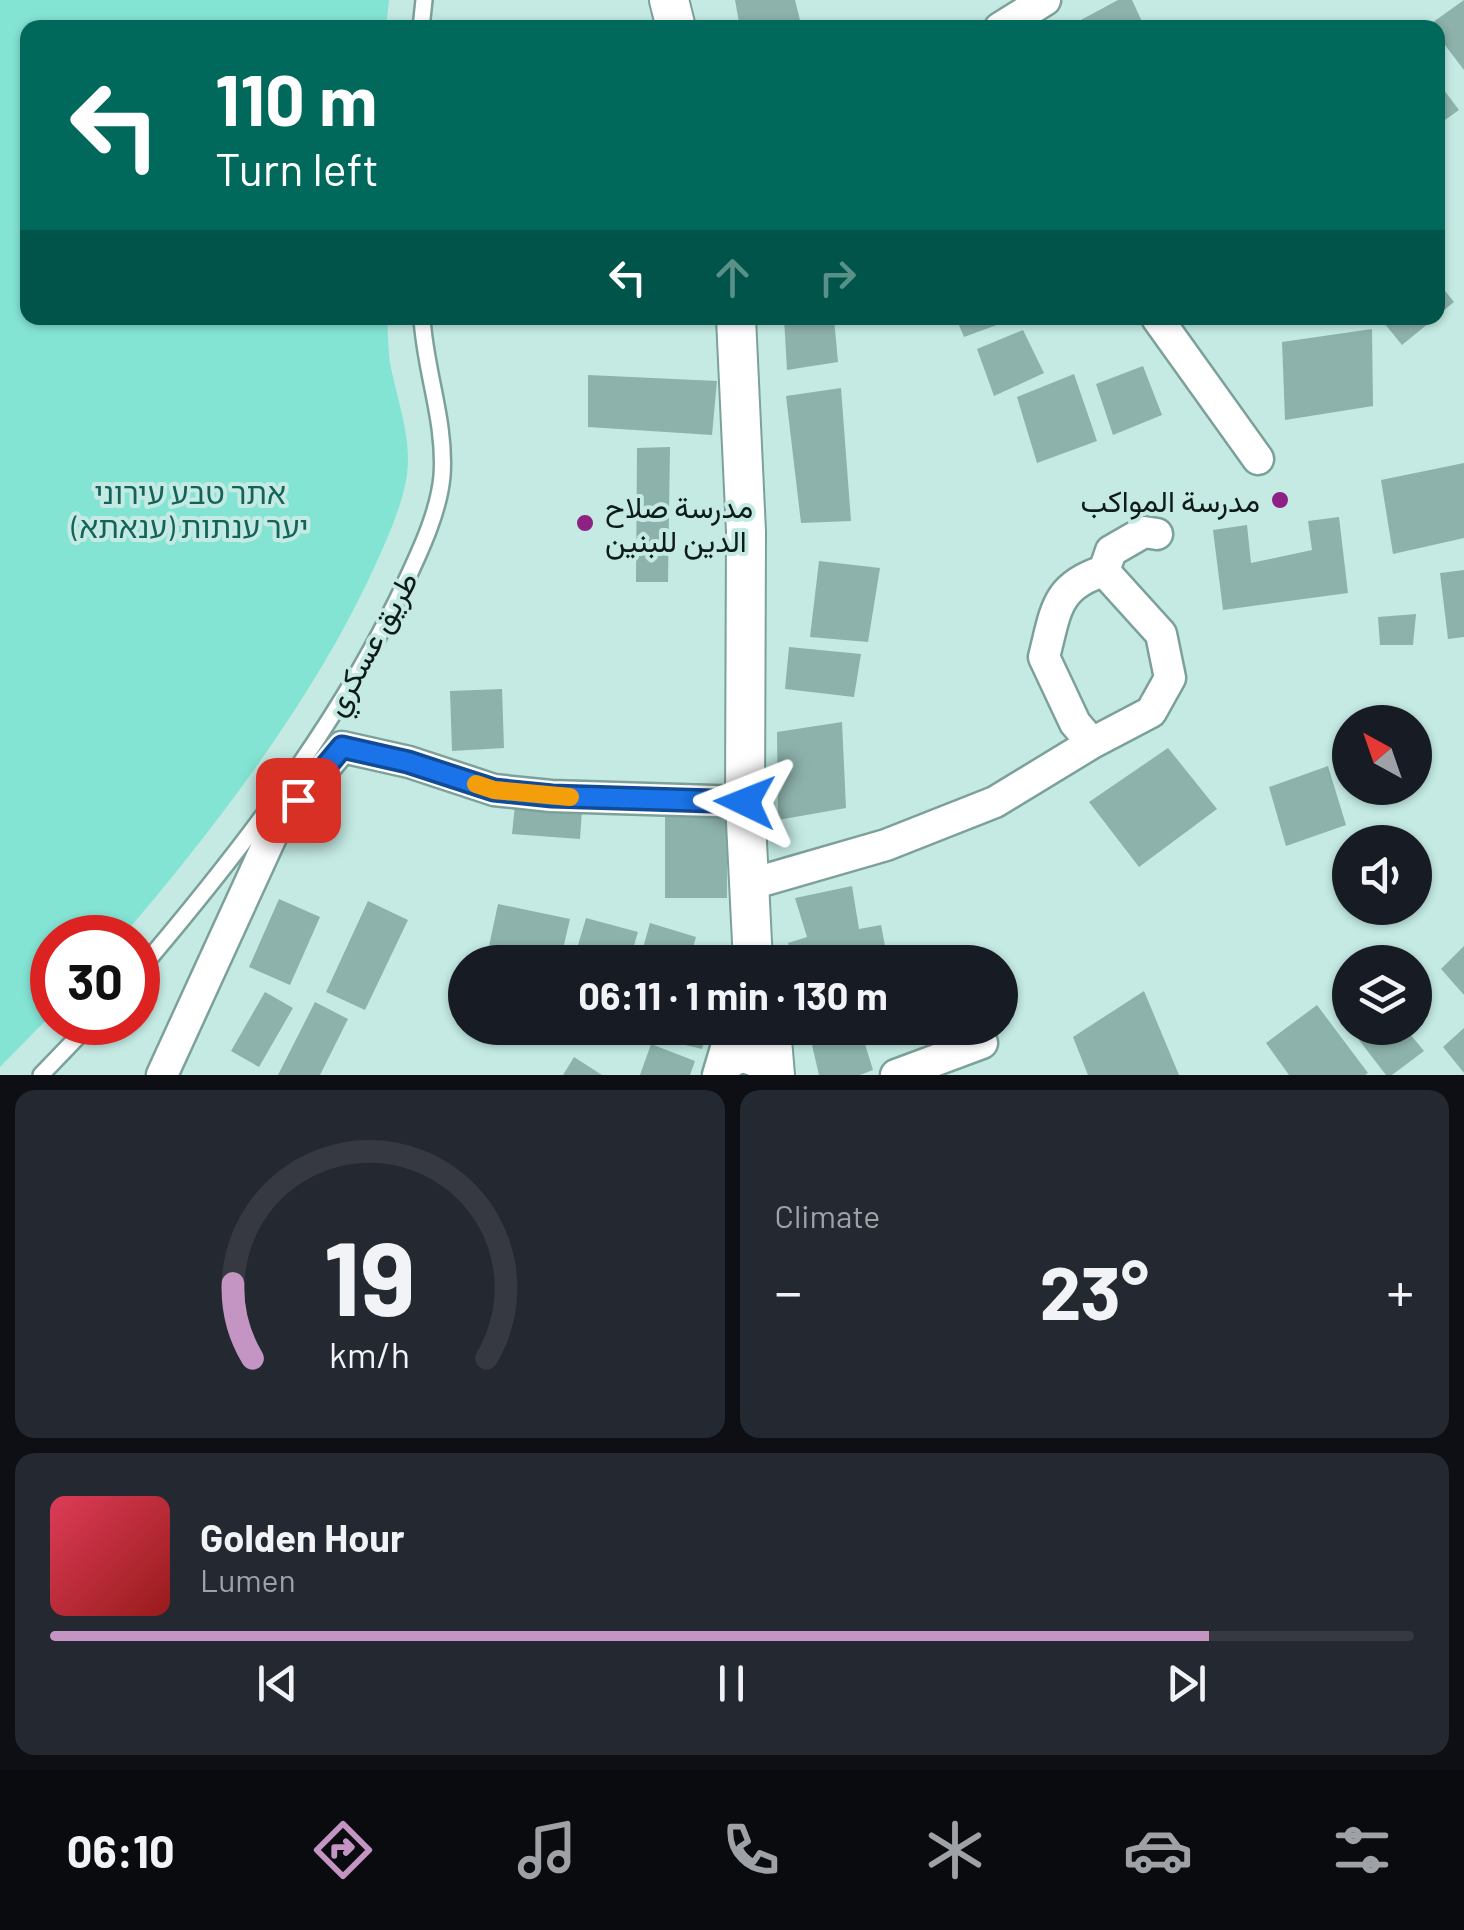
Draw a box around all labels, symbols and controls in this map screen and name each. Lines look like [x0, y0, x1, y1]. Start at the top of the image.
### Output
text: 110 m [215, 56, 377, 140]
icon: left [50, 60, 180, 190]
text: Turn left [215, 141, 379, 195]
icon: left [600, 250, 655, 305]
icon: ahead [705, 250, 760, 305]
icon: right [810, 250, 865, 305]
park label: אתר טבע עירוני יער ענתות (ענאתא) [71, 474, 308, 544]
place label: مدرسة المواكب [1081, 482, 1260, 520]
place label: مدرسة صلاح الدين للبنين [605, 488, 753, 560]
marker: مدرسة المواكب [1269, 489, 1291, 511]
marker: مدرسة صلاح الدين للبنين [574, 512, 596, 534]
street label: طريق عسكري [316, 565, 431, 725]
north arrow [1332, 705, 1432, 805]
map controls [1332, 705, 1432, 1045]
position arrow [693, 750, 797, 854]
pin [256, 758, 341, 843]
icon: arrive [271, 773, 326, 828]
button: sound [1332, 825, 1432, 925]
speed limit sign: 30 [30, 915, 160, 1045]
button: layers [1332, 945, 1432, 1045]
text: 06:11 · 1 min · 130 m [578, 972, 888, 1018]
text: Climate [775, 1196, 880, 1234]
text: 19 [324, 1212, 416, 1337]
text: 23° [1039, 1245, 1149, 1335]
text: − [775, 1257, 802, 1323]
text: + [1386, 1257, 1414, 1323]
text: km/h [329, 1332, 410, 1375]
text: Golden Hour [200, 1514, 405, 1560]
text: Lumen [200, 1560, 296, 1598]
icon: previous [250, 1656, 305, 1711]
icon: pause [704, 1656, 759, 1711]
icon: next [1159, 1656, 1214, 1711]
icon: directions [308, 1815, 378, 1885]
icon: music [512, 1815, 582, 1885]
icon: phone [716, 1815, 786, 1885]
icon: climate [920, 1815, 990, 1885]
icon: car [1123, 1815, 1193, 1885]
icon: filters [1327, 1815, 1397, 1885]
text: 06:10 [67, 1823, 175, 1877]

